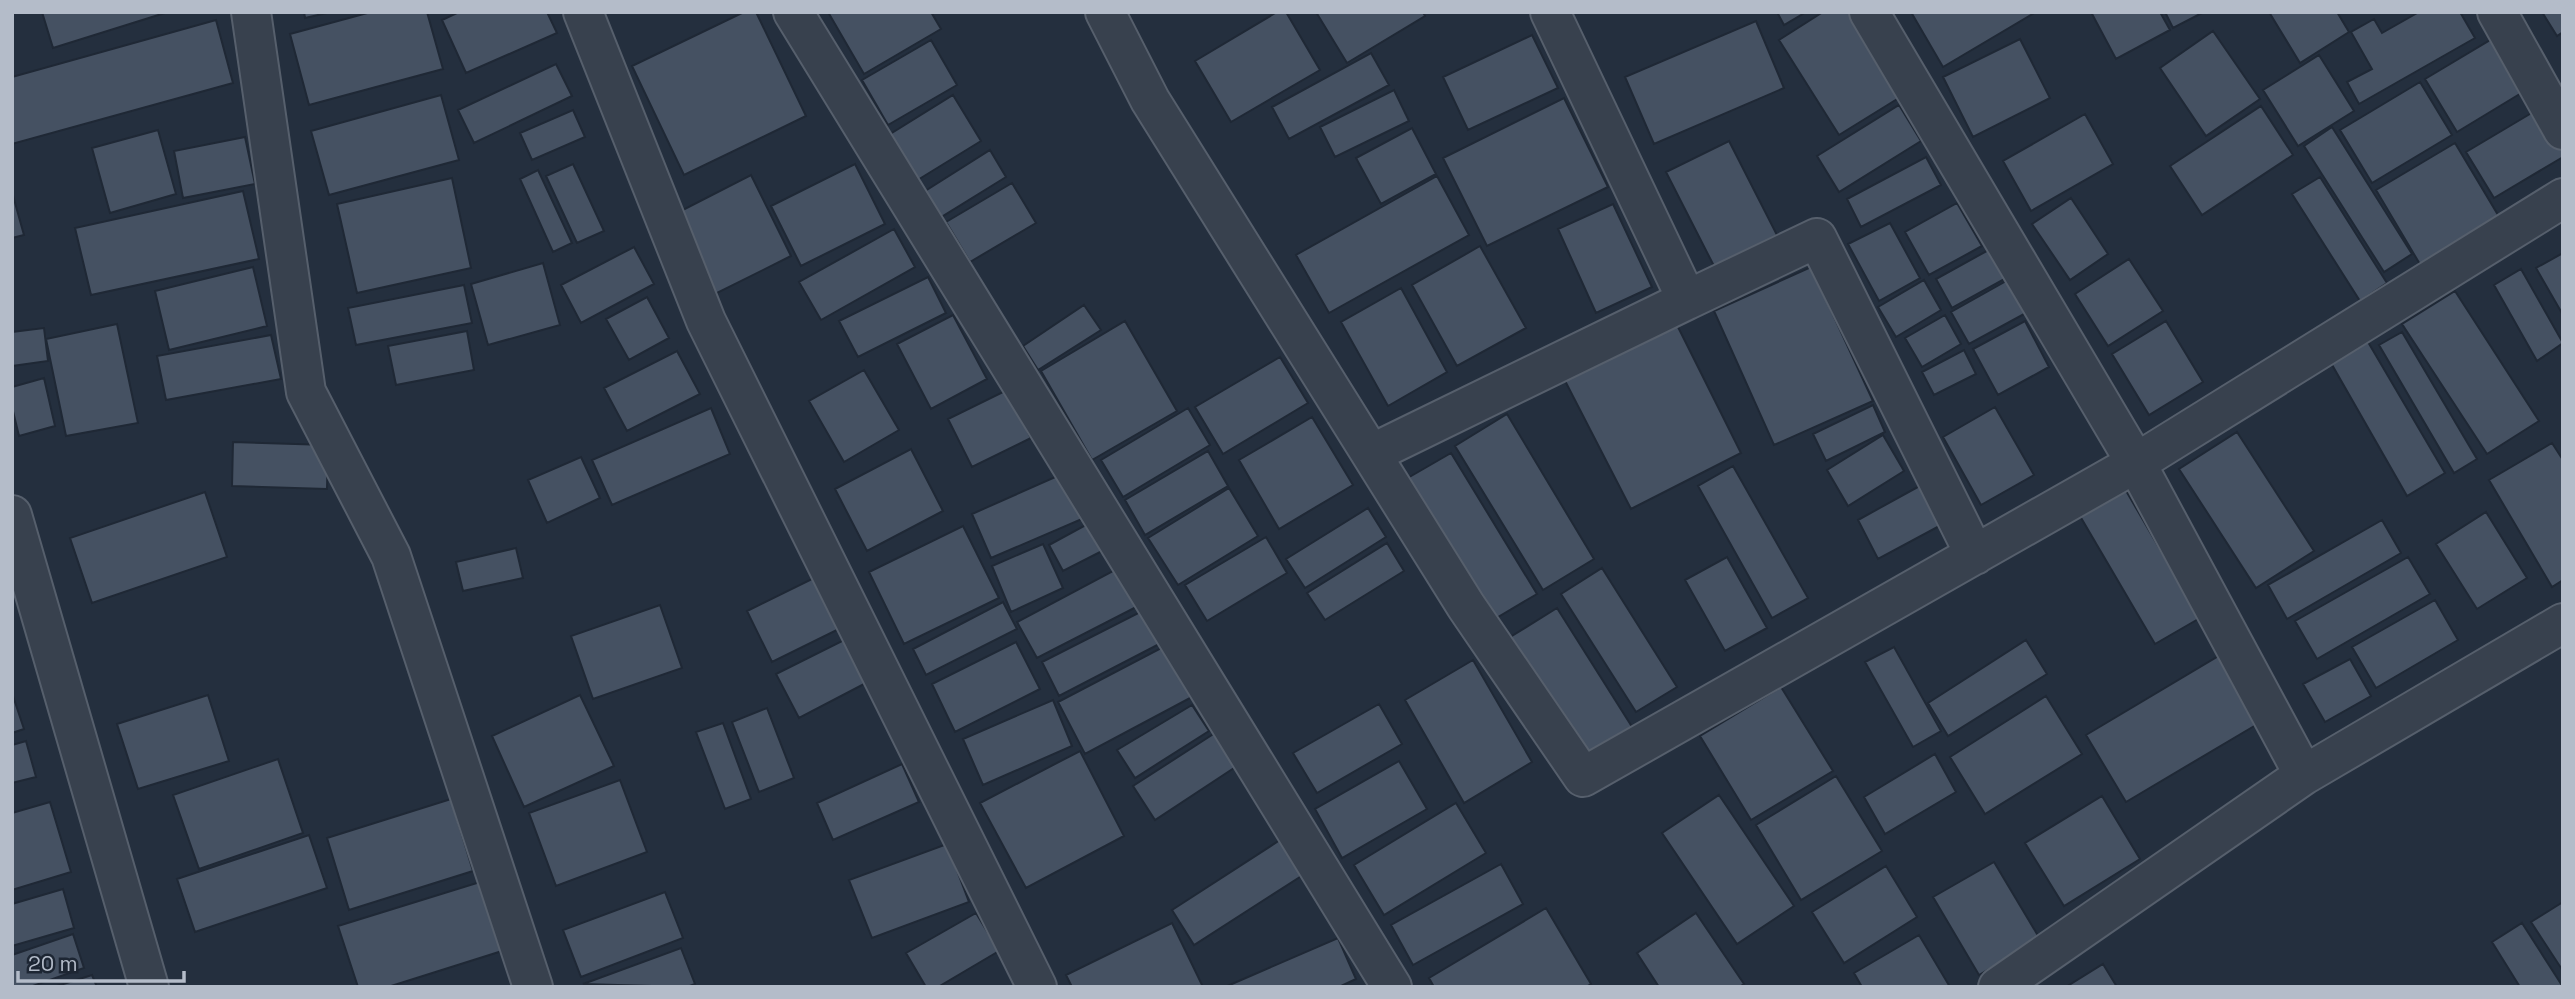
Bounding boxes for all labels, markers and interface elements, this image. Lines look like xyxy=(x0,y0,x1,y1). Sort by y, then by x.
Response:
scale bar xyxy=(18,940,184,984)
text: 20 m xyxy=(28,950,78,977)

